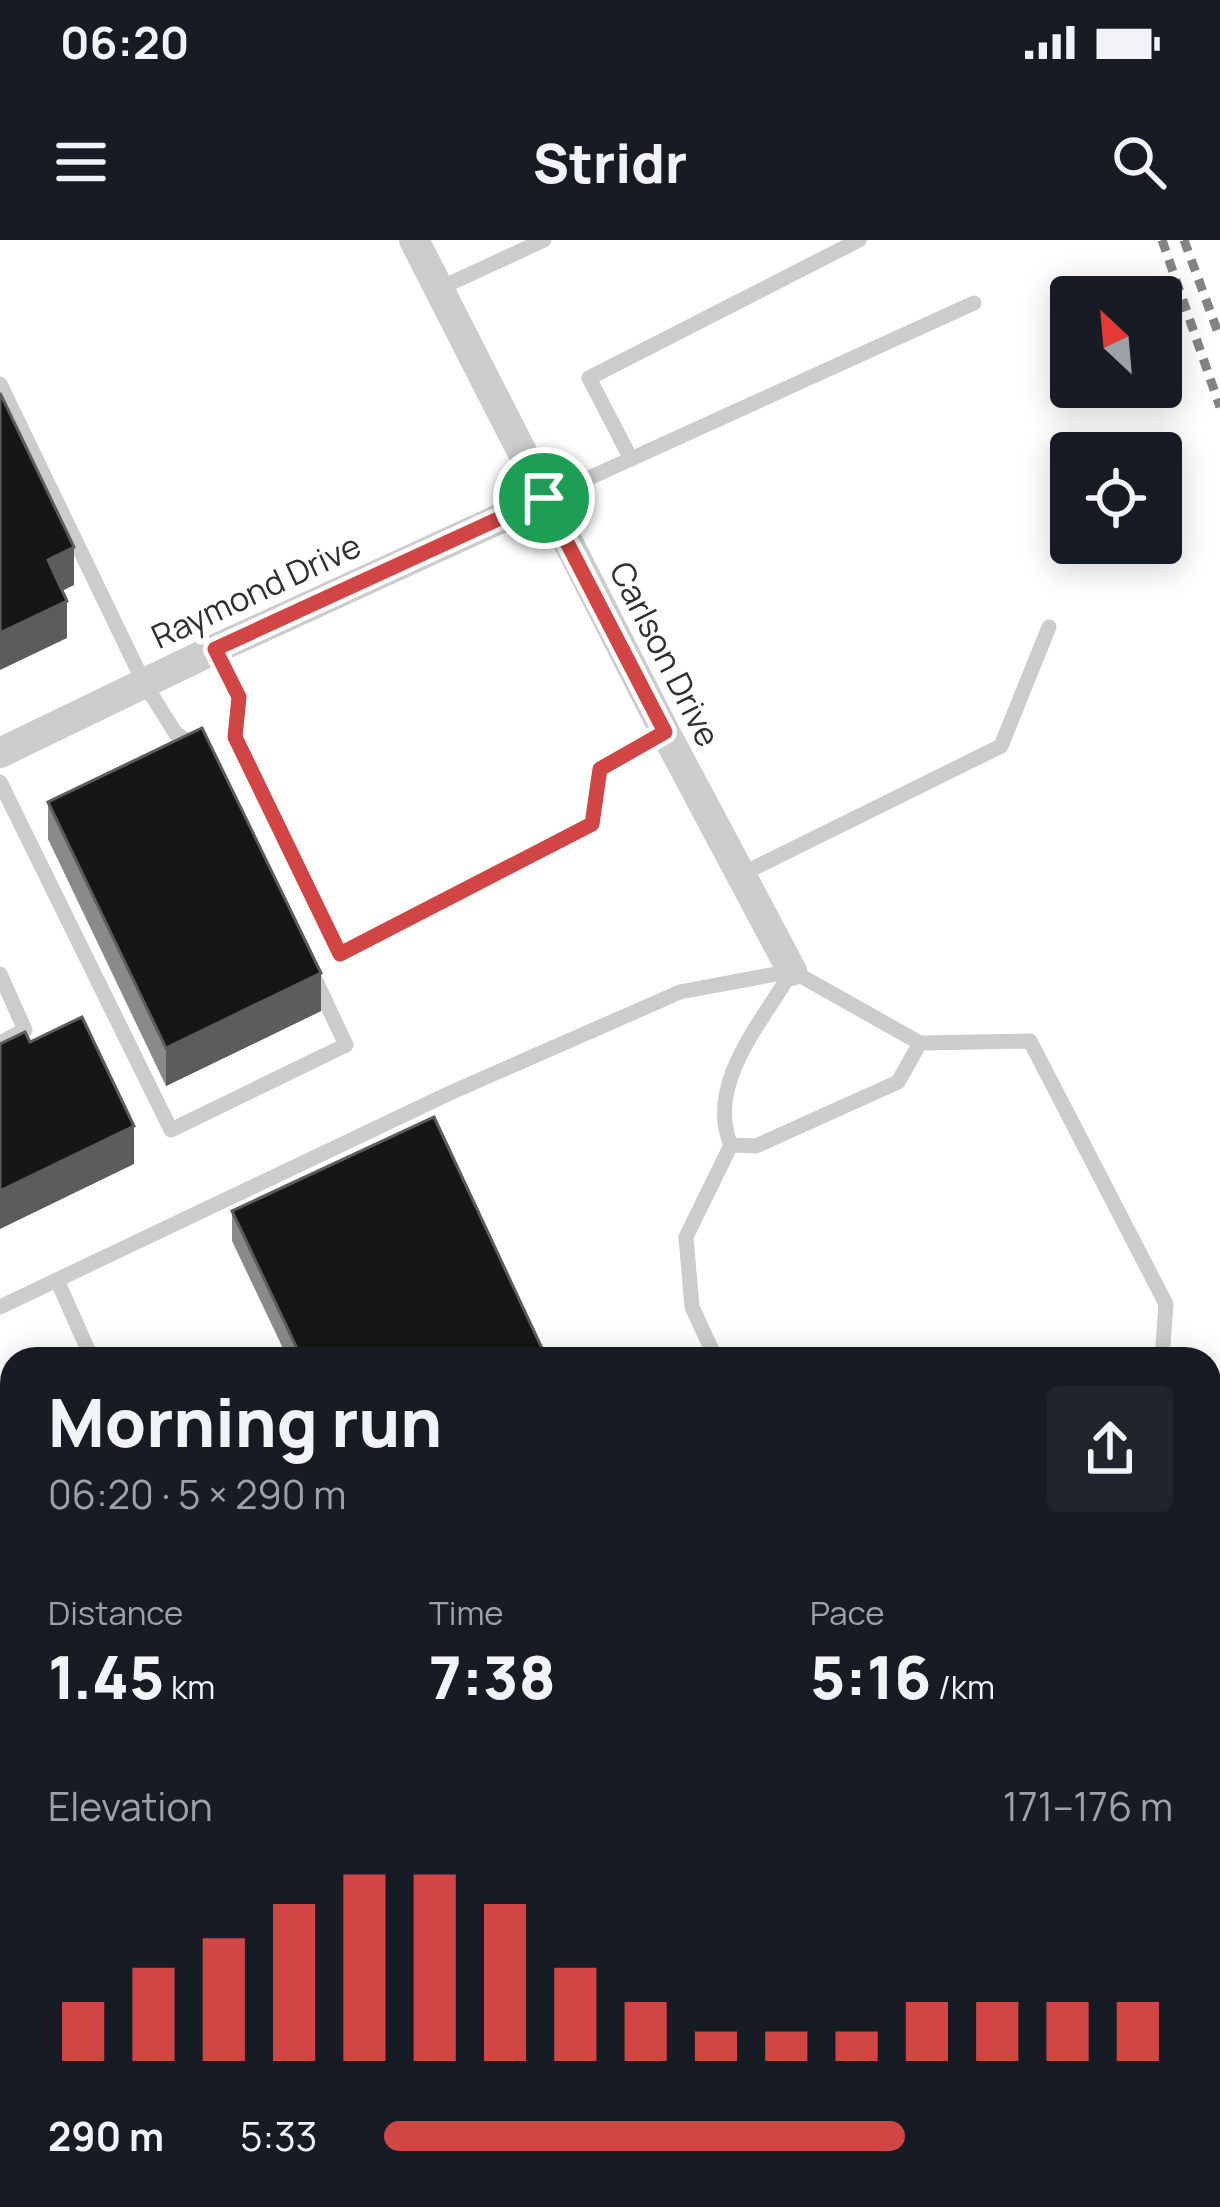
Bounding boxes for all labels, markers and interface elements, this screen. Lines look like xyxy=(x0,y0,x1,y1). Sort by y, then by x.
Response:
text: 06:20 xyxy=(60,11,189,73)
text: Stridr xyxy=(533,125,687,199)
icon: menu xyxy=(48,129,114,195)
icon: search xyxy=(1106,129,1172,195)
north arrow xyxy=(1050,276,1182,408)
map controls xyxy=(1050,276,1182,564)
button: locate xyxy=(1050,432,1182,564)
pin xyxy=(493,447,595,549)
icon: arrive xyxy=(511,465,577,531)
street label: Raymond Drive xyxy=(144,522,368,659)
street label: Carlson Drive xyxy=(600,554,731,754)
text: Morning run xyxy=(48,1377,442,1467)
button: share xyxy=(1047,1386,1173,1512)
text: 06:20 · 5 × 290 m xyxy=(48,1467,346,1521)
text: Distance xyxy=(48,1590,183,1635)
text: Time xyxy=(429,1590,504,1635)
text: Pace xyxy=(810,1590,885,1635)
text: 1.45 xyxy=(48,1635,164,1717)
text: 7:38 xyxy=(429,1635,556,1717)
text: 5:16 xyxy=(810,1635,931,1717)
text: km xyxy=(164,1664,215,1709)
text: /km xyxy=(931,1664,995,1709)
text: Elevation xyxy=(48,1779,213,1833)
text: 171–176 m xyxy=(1003,1779,1173,1833)
text: 290 m xyxy=(48,2109,164,2163)
text: 5:33 xyxy=(240,2109,317,2163)

